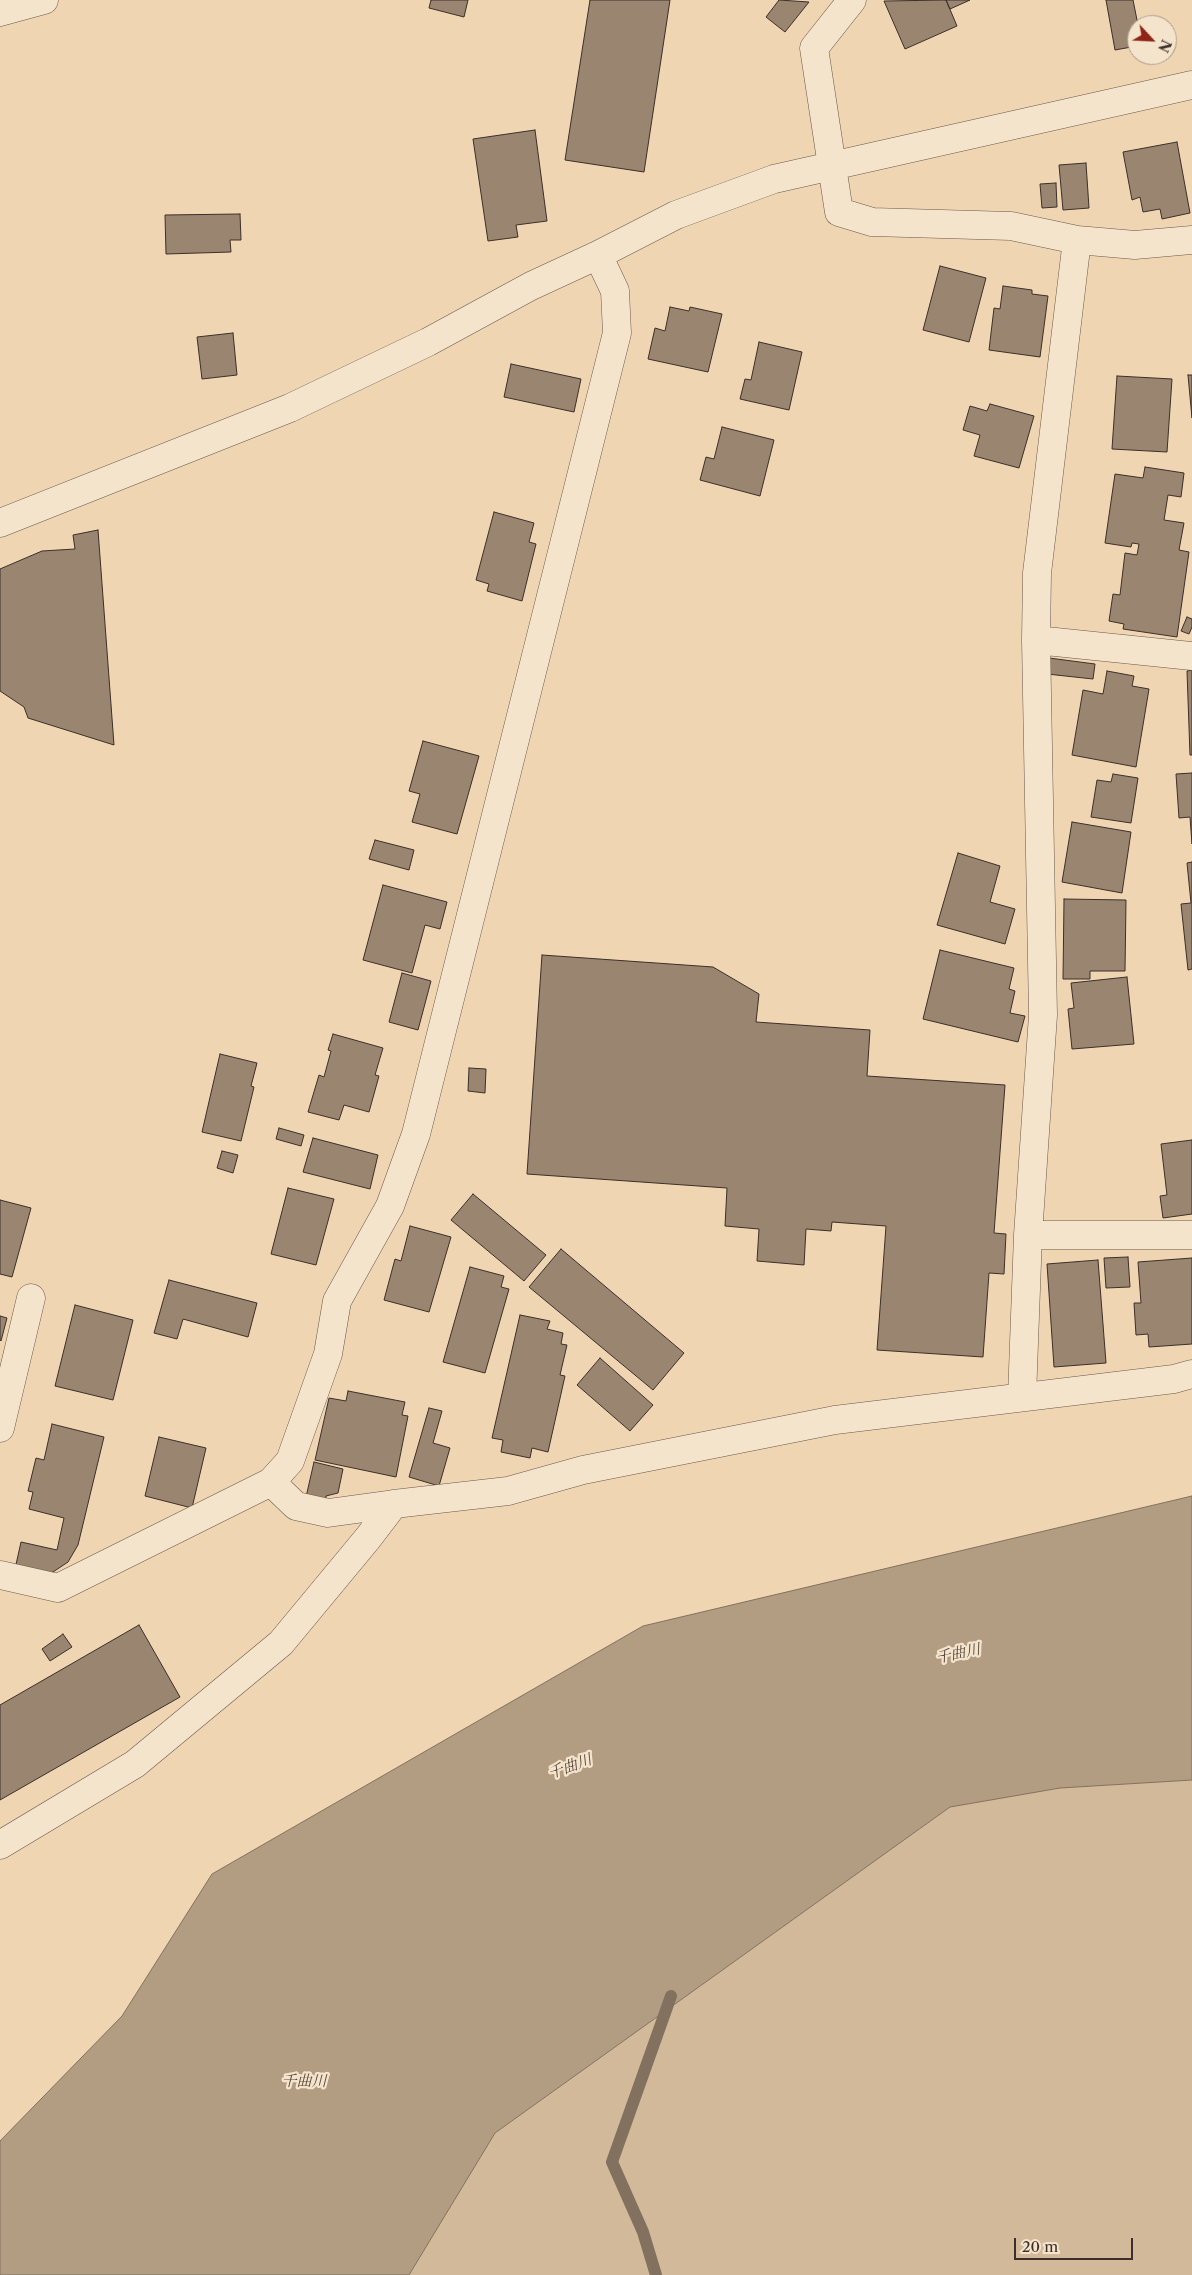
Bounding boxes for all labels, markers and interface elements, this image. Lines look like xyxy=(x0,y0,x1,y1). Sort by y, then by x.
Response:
north arrow xyxy=(1127,15,1177,65)
text: N xyxy=(1154,37,1175,55)
water label: 千曲川 xyxy=(934,1641,982,1667)
water label: 千曲川 xyxy=(546,1751,594,1783)
water label: 千曲川 xyxy=(282,2073,326,2091)
scale bar xyxy=(1017,2228,1136,2260)
text: 20 m xyxy=(1022,2237,1058,2256)

